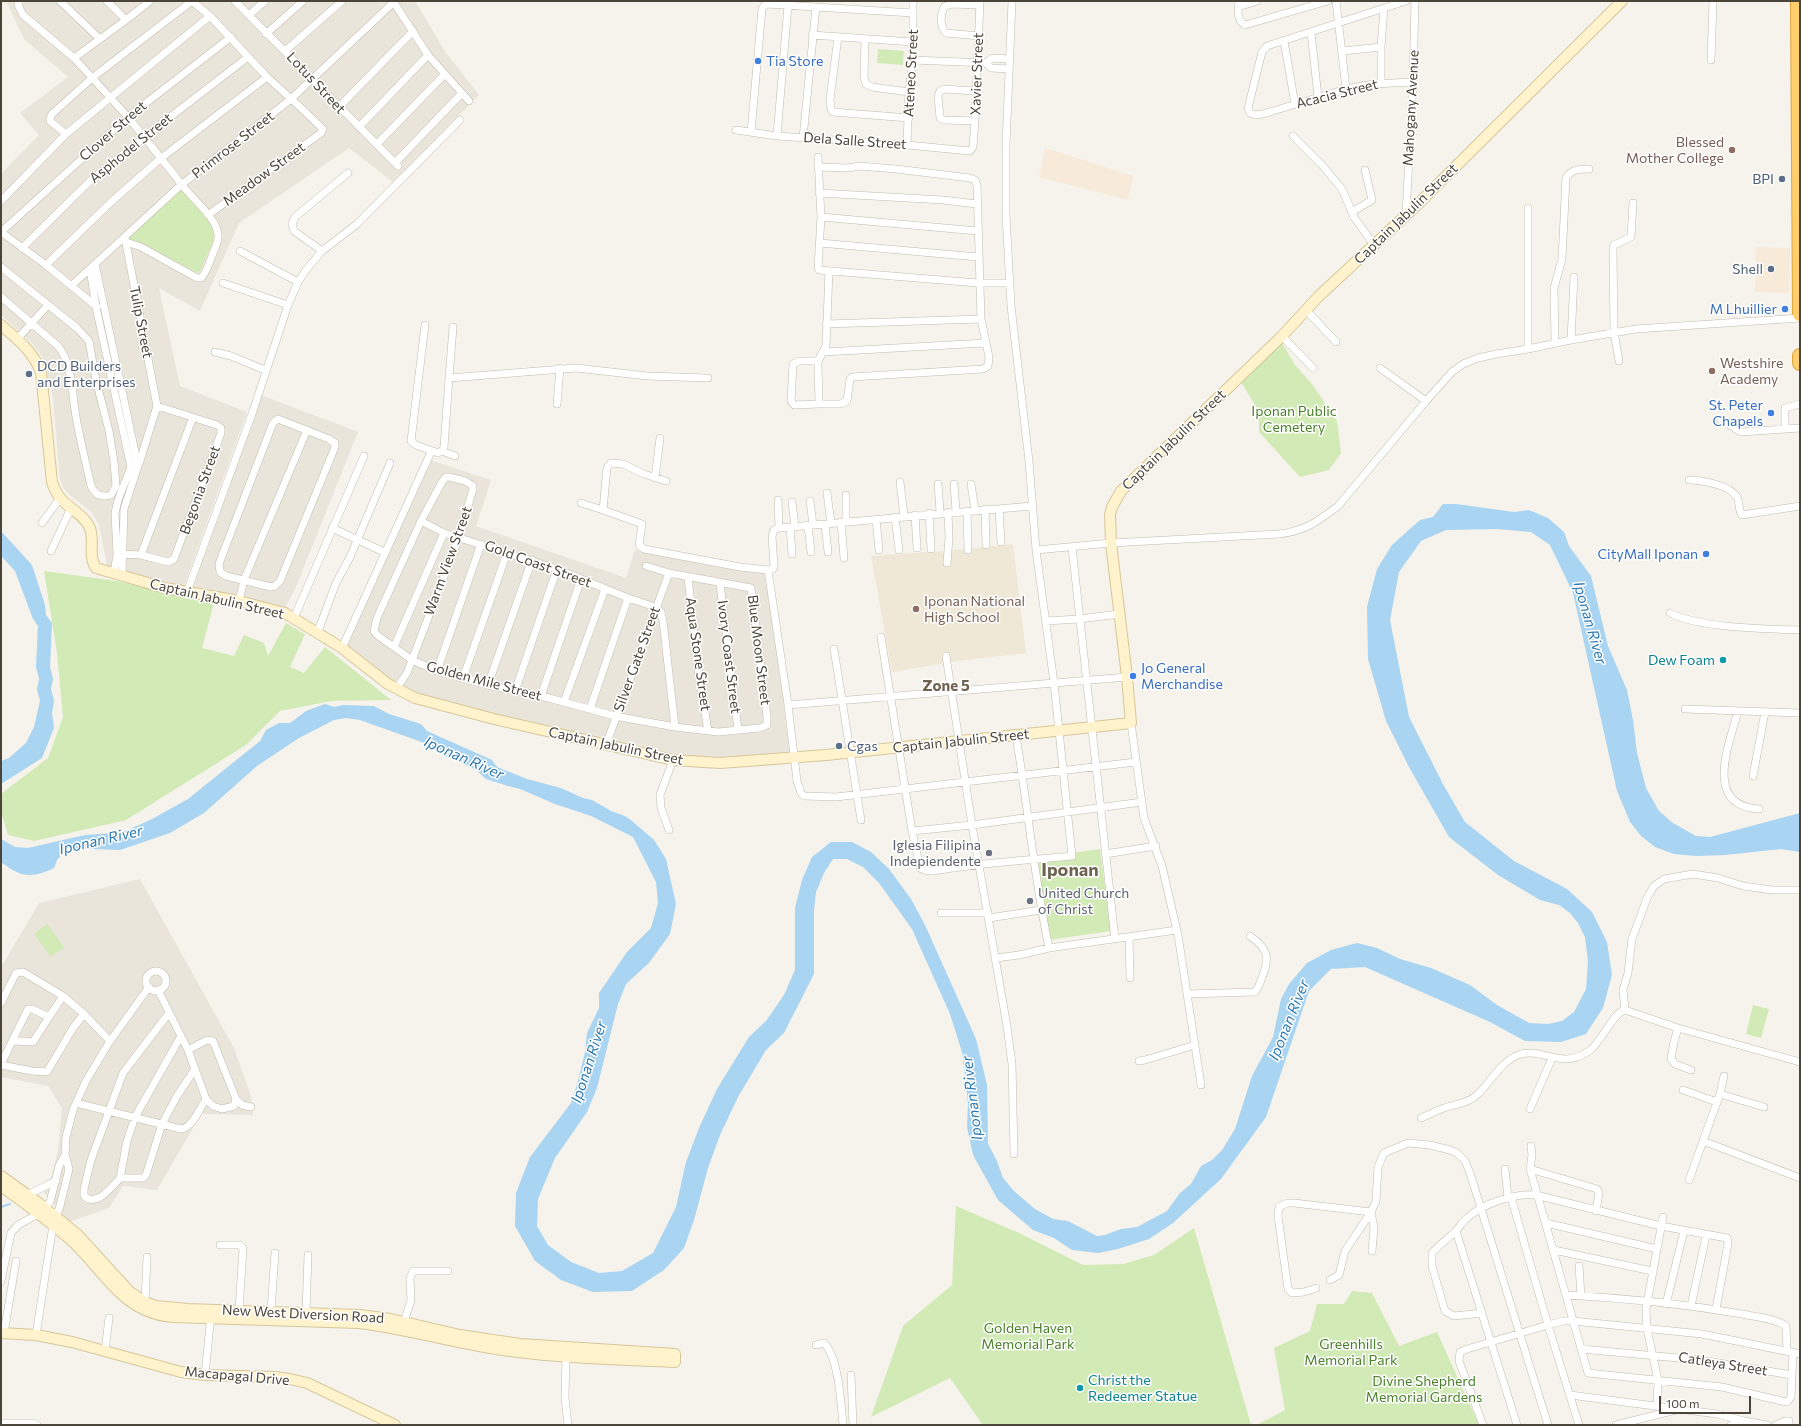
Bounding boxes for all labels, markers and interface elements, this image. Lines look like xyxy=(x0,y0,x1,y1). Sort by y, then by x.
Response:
street label: Ateneo Street xyxy=(900,29,922,117)
street label: Xavier Street xyxy=(967,32,987,116)
street label: Lotus Street xyxy=(283,49,349,117)
street label: Mahogany Avenue xyxy=(1400,50,1422,166)
place label: Tia Store xyxy=(766,53,823,69)
marker: Tia Store xyxy=(753,56,763,66)
street label: Acacia Street xyxy=(1294,76,1380,112)
street label: Clover Street xyxy=(76,97,150,165)
street label: Primrose Street xyxy=(189,108,277,182)
street label: Asphodel Street xyxy=(86,109,176,187)
street label: Dela Salle Street xyxy=(803,129,907,153)
place label: Blessed Mother College xyxy=(1626,134,1724,166)
street label: Meadow Street xyxy=(220,138,308,210)
marker: Blessed Mother College xyxy=(1727,145,1737,155)
street label: Captain Jabulin Street xyxy=(1351,160,1461,268)
place label: BPI xyxy=(1752,171,1774,187)
marker: BPI xyxy=(1777,174,1787,184)
place label: Shell xyxy=(1732,261,1763,277)
marker: Shell xyxy=(1766,264,1776,274)
street label: Tulip Street xyxy=(126,284,156,360)
place label: M Lhuillier xyxy=(1710,301,1777,317)
marker: M Lhuillier xyxy=(1780,304,1790,314)
place label: Westshire Academy xyxy=(1720,355,1783,388)
place label: DCD Builders and Enterprises xyxy=(37,358,136,390)
marker: Westshire Academy xyxy=(1707,366,1717,376)
marker: DCD Builders and Enterprises xyxy=(24,369,34,379)
street label: Captain Jabulin Street xyxy=(1119,386,1229,494)
place label: St. Peter Chapels xyxy=(1709,397,1763,430)
park label: Iponan Public Cemetery xyxy=(1251,403,1337,436)
marker: St. Peter Chapels xyxy=(1766,408,1776,418)
street label: Begonia Street xyxy=(176,443,224,537)
street label: Warm View Street xyxy=(420,504,476,618)
street label: Gold Coast Street xyxy=(482,537,594,591)
place label: CityMall Iponan xyxy=(1598,546,1698,562)
marker: CityMall Iponan xyxy=(1701,549,1711,559)
street label: Captain Jabulin Street xyxy=(148,575,286,623)
water label: Iponan River xyxy=(1570,580,1610,666)
place label: Iponan National High School xyxy=(924,593,1025,626)
street label: Blue Moon Street xyxy=(744,594,774,706)
street label: Aqua Stone Street xyxy=(682,596,714,712)
street label: Ivory Coast Street xyxy=(714,599,744,715)
street label: Silver Gate Street xyxy=(610,604,664,714)
marker: Iponan National High School xyxy=(911,604,921,614)
place label: Dew Foam xyxy=(1648,652,1715,668)
marker: Dew Foam xyxy=(1718,655,1728,665)
street label: Golden Mile Street xyxy=(425,658,543,704)
place label: Jo General Merchandise xyxy=(1141,660,1223,692)
marker: Jo General Merchandise xyxy=(1128,671,1138,681)
district label: Zone 5 xyxy=(922,677,970,695)
street label: Captain Jabulin Street xyxy=(547,724,685,768)
street label: Captain Jabulin Street xyxy=(892,725,1030,757)
water label: Iponan River xyxy=(421,732,507,784)
place label: Cgas xyxy=(847,738,878,754)
marker: Cgas xyxy=(834,741,844,751)
water label: Iponan River xyxy=(57,822,145,858)
place label: Iglesia Filipina Indepiendente xyxy=(890,837,981,870)
marker: Iglesia Filipina Indepiendente xyxy=(984,848,994,858)
district label: Iponan xyxy=(1041,859,1099,881)
place label: United Church of Christ xyxy=(1038,885,1129,918)
marker: United Church of Christ xyxy=(1025,896,1035,906)
water label: Iponan River xyxy=(1265,977,1313,1063)
water label: Iponan River xyxy=(567,1019,611,1105)
water label: Iponan River xyxy=(958,1055,986,1141)
street label: New West Diversion Road xyxy=(221,1301,385,1327)
park label: Golden Haven Memorial Park xyxy=(981,1320,1075,1352)
park label: Greenhills Memorial Park xyxy=(1304,1336,1398,1368)
street label: Catleya Street xyxy=(1677,1349,1769,1379)
street label: Macapagal Drive xyxy=(184,1363,290,1389)
place label: Christ the Redeemer Statue xyxy=(1088,1372,1197,1404)
park label: Divine Shepherd Memorial Gardens xyxy=(1366,1373,1482,1406)
marker: Christ the Redeemer Statue xyxy=(1075,1383,1085,1393)
scale bar xyxy=(1661,1388,1753,1414)
text: 100 m xyxy=(1666,1396,1700,1410)

